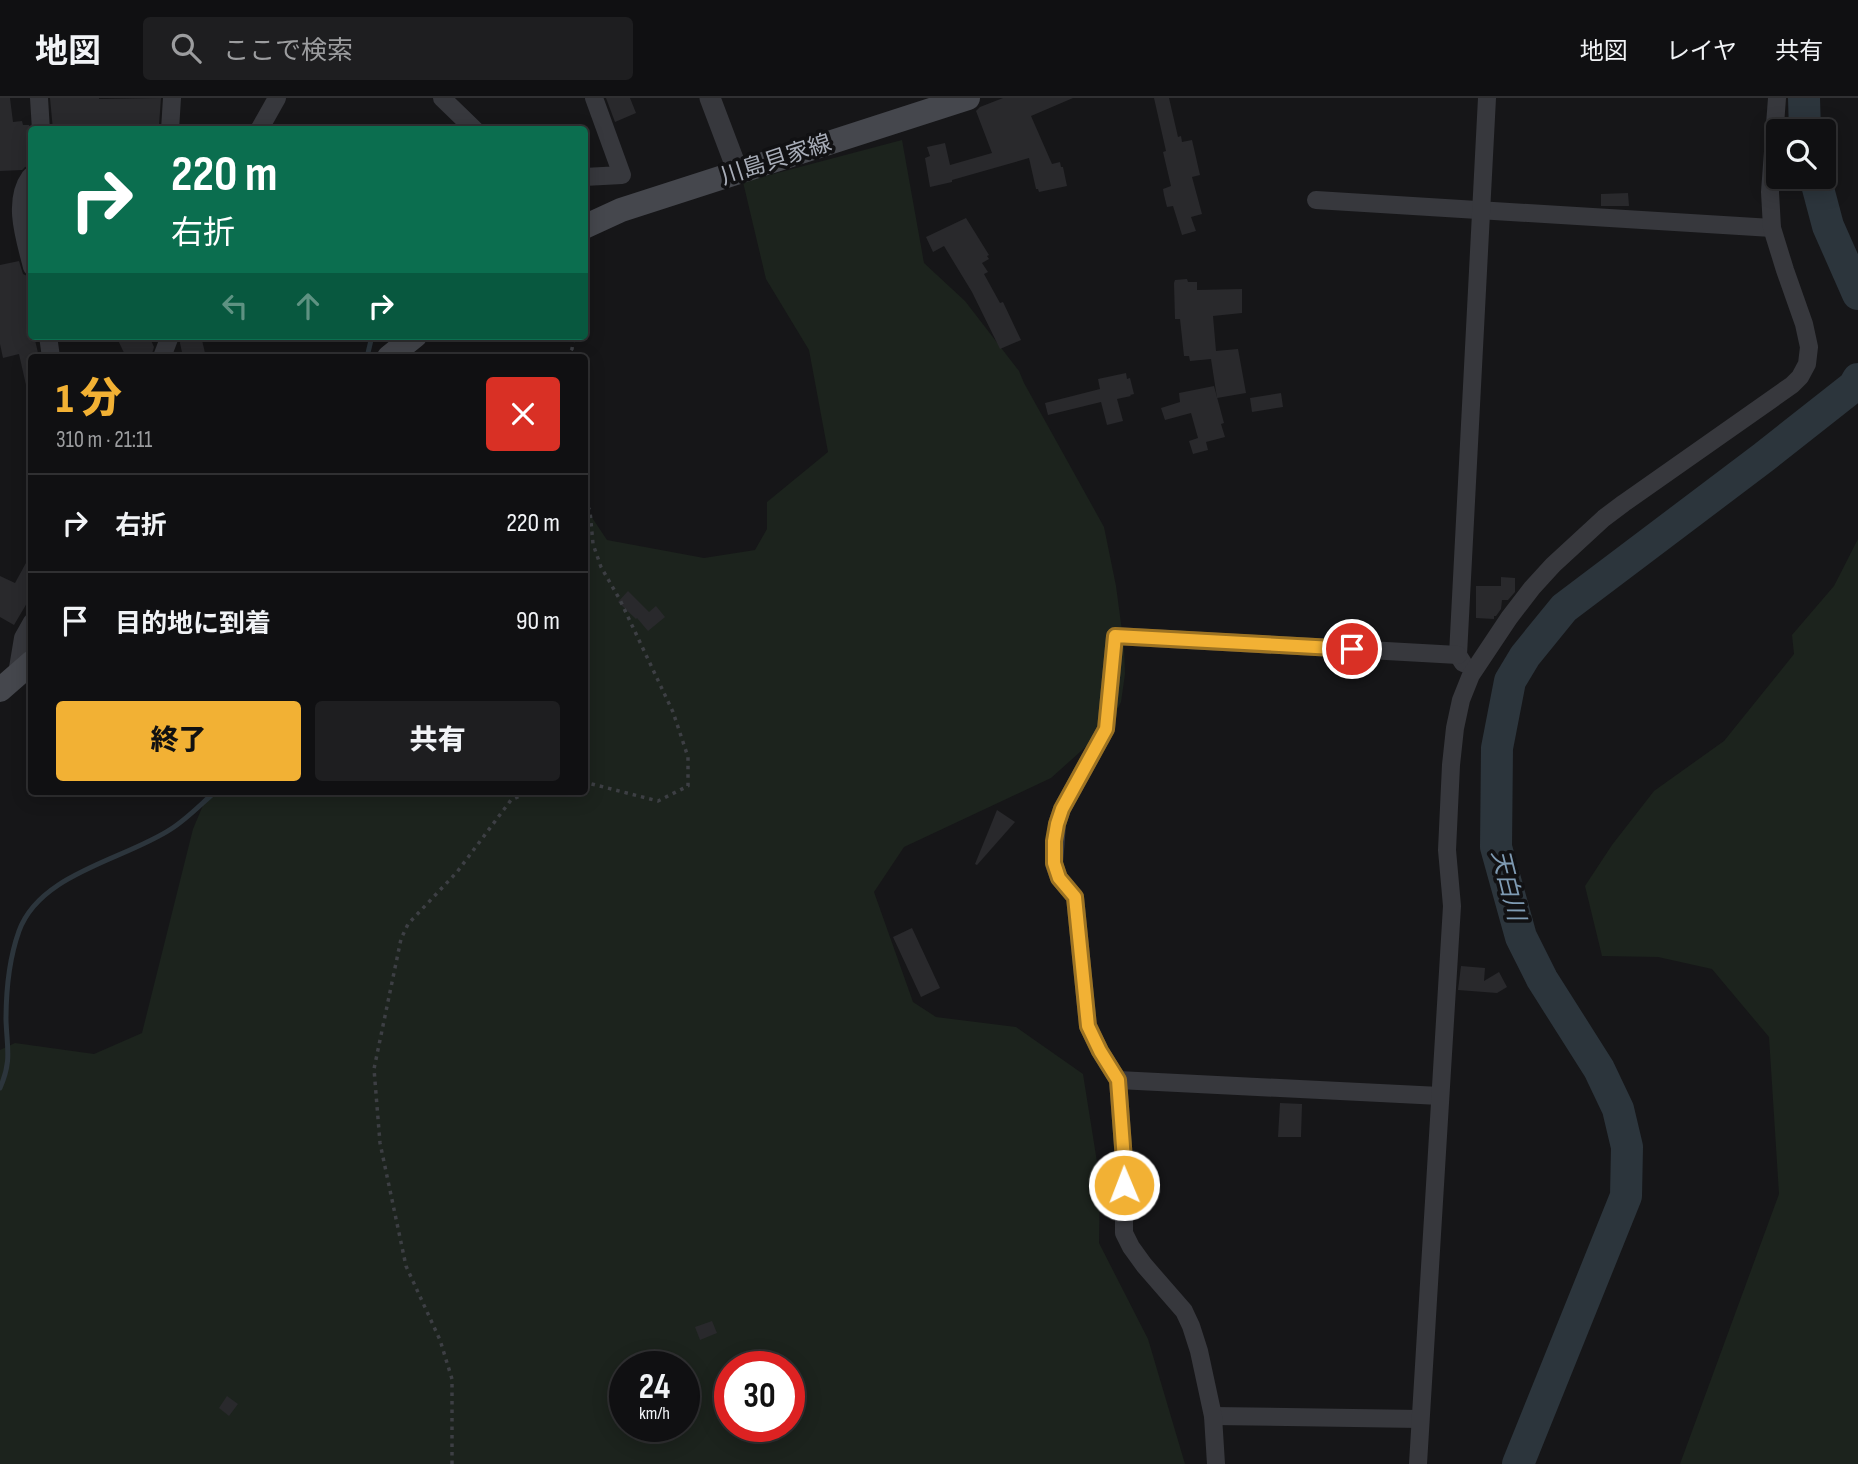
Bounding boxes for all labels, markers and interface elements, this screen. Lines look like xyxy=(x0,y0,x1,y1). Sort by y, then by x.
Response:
search box xyxy=(143,17,633,80)
icon: search xyxy=(167,29,205,67)
text: 地図 xyxy=(35,32,101,72)
text: ここで検索 xyxy=(223,36,353,67)
text: 地図 xyxy=(1580,37,1628,66)
text: レイヤ xyxy=(1666,37,1737,66)
text: 共有 xyxy=(1775,37,1823,66)
map controls xyxy=(1766,119,1836,189)
button: search xyxy=(1766,119,1836,189)
street label: 川島貝家線 xyxy=(717,129,835,191)
text: 220 m xyxy=(171,146,277,205)
icon: right xyxy=(56,154,147,245)
text: 右折 xyxy=(171,214,235,253)
icon: left xyxy=(216,287,254,325)
icon: ahead xyxy=(289,287,327,325)
icon: right xyxy=(362,287,400,325)
text: 1 分 xyxy=(56,374,122,425)
button: close xyxy=(486,377,560,451)
text: 310 m · 21:11 xyxy=(56,426,152,454)
icon: right xyxy=(56,504,94,542)
text: 220 m xyxy=(506,508,560,539)
text: 右折 xyxy=(115,511,167,542)
icon: arrive xyxy=(56,602,94,640)
text: 90 m xyxy=(516,606,560,637)
text: 目的地に到着 xyxy=(115,609,271,640)
pin xyxy=(1322,619,1382,679)
icon: arrive xyxy=(1333,630,1371,668)
button: 終了 xyxy=(56,701,301,781)
button: 共有 xyxy=(315,701,560,781)
water label: 天白川 xyxy=(1485,847,1532,926)
position arrow xyxy=(1087,1148,1161,1222)
speed limit sign: 30 xyxy=(714,1351,805,1442)
text: 24 xyxy=(639,1366,670,1409)
text: km/h xyxy=(639,1403,670,1424)

